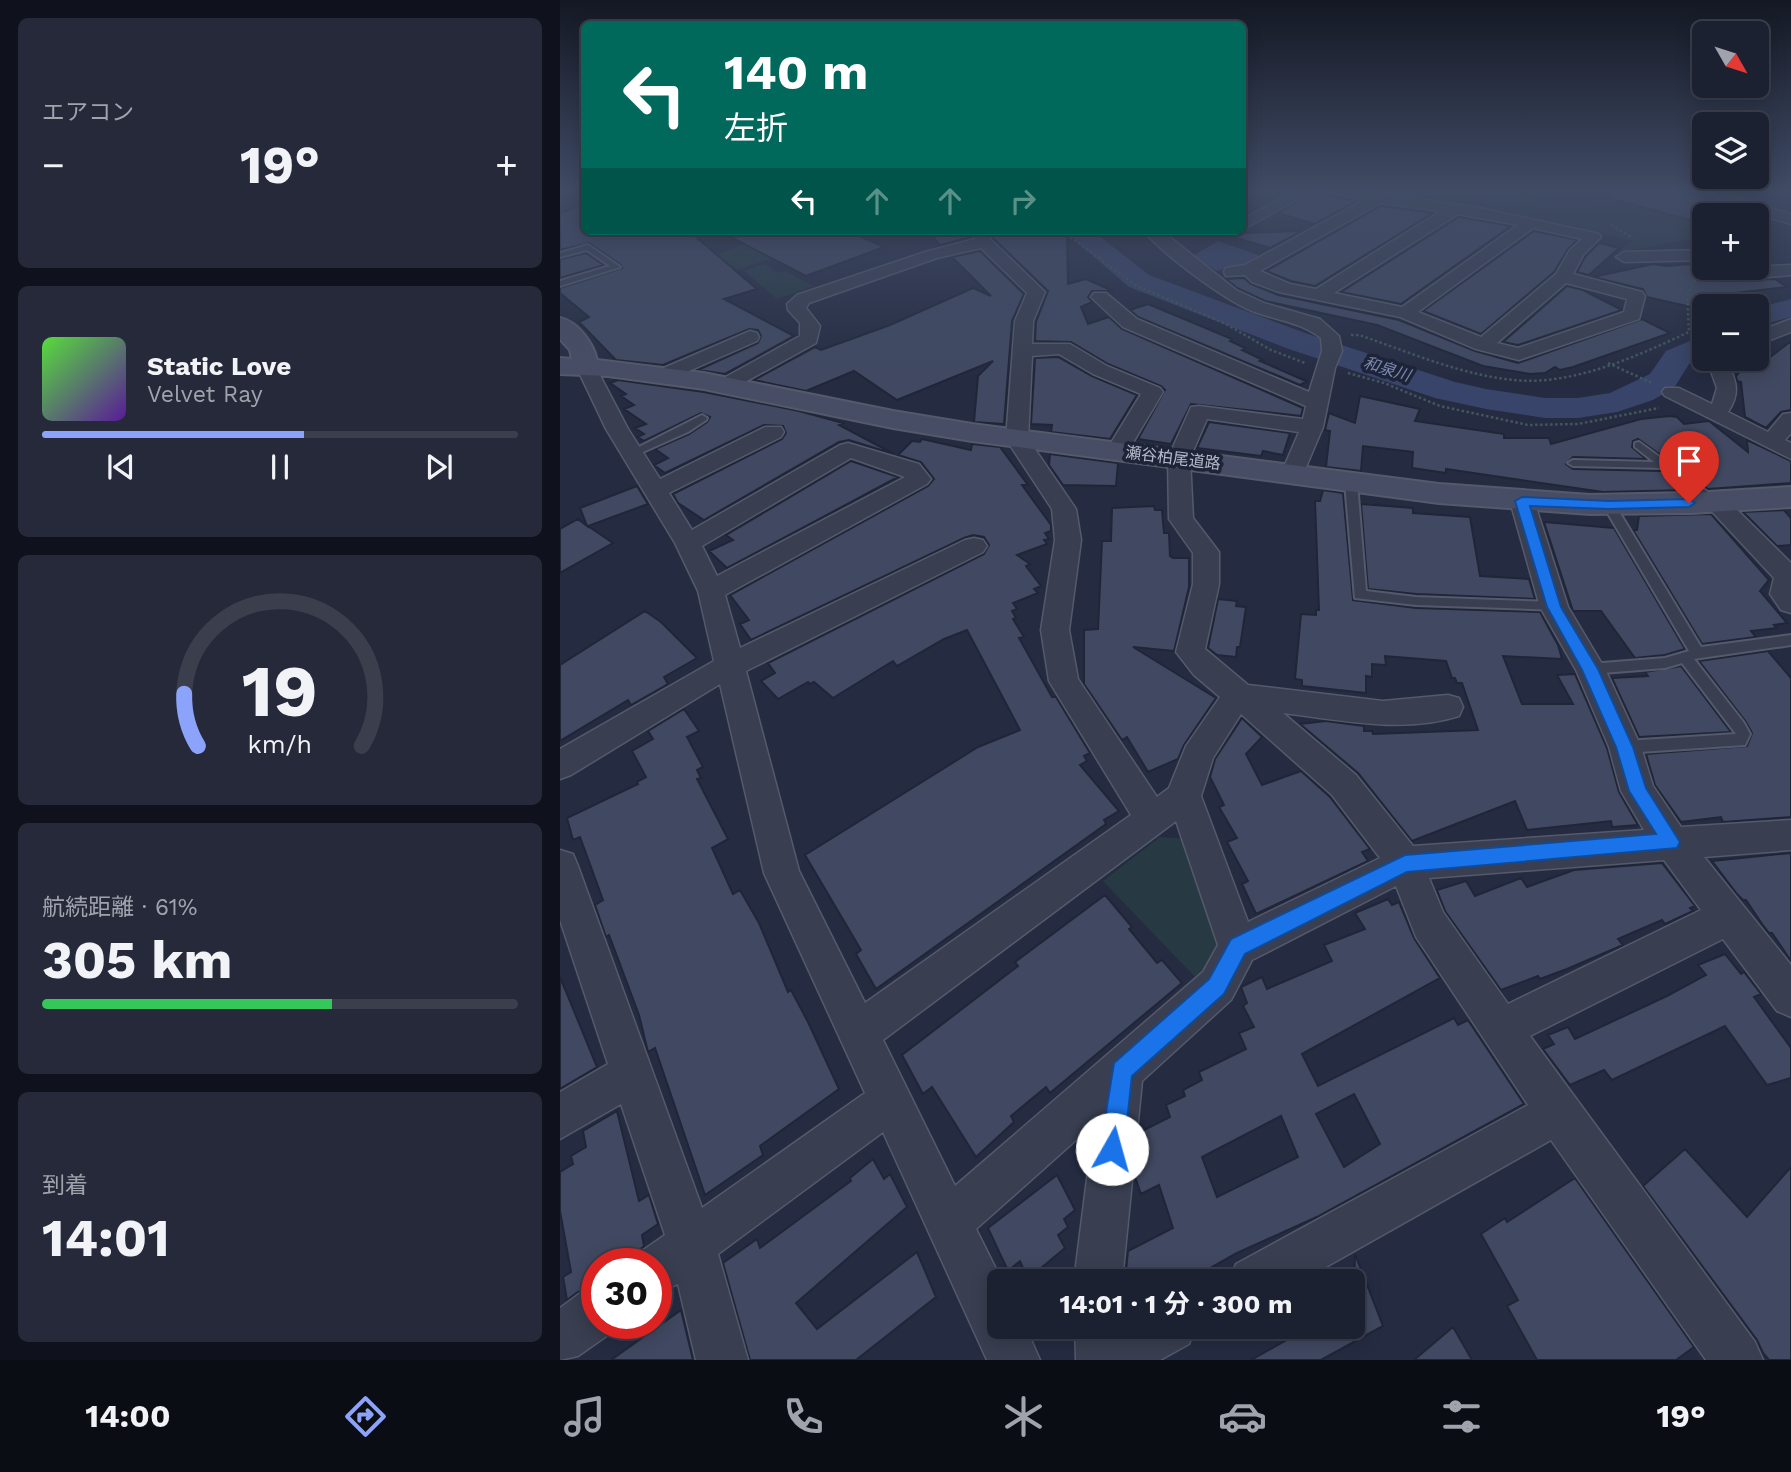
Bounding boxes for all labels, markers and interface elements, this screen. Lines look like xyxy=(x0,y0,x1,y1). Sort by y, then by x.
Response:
north arrow xyxy=(1692,21,1769,98)
map controls xyxy=(1692,21,1769,371)
text: 140 m xyxy=(724,43,868,101)
icon: left xyxy=(609,49,700,140)
text: エアコン xyxy=(42,99,134,126)
text: 左折 xyxy=(724,109,788,147)
button: layers xyxy=(1692,112,1769,189)
text: 19° xyxy=(240,135,320,196)
text: − xyxy=(42,143,65,187)
text: + xyxy=(495,143,518,187)
icon: left xyxy=(785,182,823,220)
icon: ahead xyxy=(858,182,896,220)
icon: ahead xyxy=(931,182,969,220)
icon: right xyxy=(1004,182,1042,220)
button: + xyxy=(1692,203,1769,280)
button: − xyxy=(1692,294,1769,371)
text: Static Love xyxy=(147,351,291,381)
water label: 和泉川 xyxy=(1361,353,1415,386)
text: Velvet Ray xyxy=(147,381,263,408)
pin xyxy=(1659,431,1719,503)
icon: arrive xyxy=(1670,442,1708,480)
street label: 瀬谷柏尾道路 xyxy=(1124,443,1222,473)
icon: previous xyxy=(102,448,140,486)
icon: pause xyxy=(261,448,299,486)
icon: next xyxy=(420,448,458,486)
text: 19 xyxy=(242,648,318,734)
text: km/h xyxy=(248,730,312,759)
text: 航続距離 · 61% xyxy=(42,894,198,921)
text: 305 km xyxy=(42,930,232,991)
position arrow xyxy=(1075,1112,1149,1186)
text: 到着 xyxy=(42,1172,88,1199)
text: 14:01 xyxy=(42,1208,170,1269)
speed limit sign: 30 xyxy=(581,1248,672,1339)
text: 14:01 · 1 分 · 300 m xyxy=(1059,1289,1293,1319)
icon: directions xyxy=(341,1392,390,1441)
icon: music xyxy=(560,1392,609,1441)
icon: phone xyxy=(779,1392,828,1441)
icon: climate xyxy=(999,1392,1048,1441)
icon: car xyxy=(1218,1392,1267,1441)
icon: filters xyxy=(1437,1392,1486,1441)
text: 14:00 xyxy=(85,1397,171,1435)
text: 19° xyxy=(1656,1397,1706,1435)

